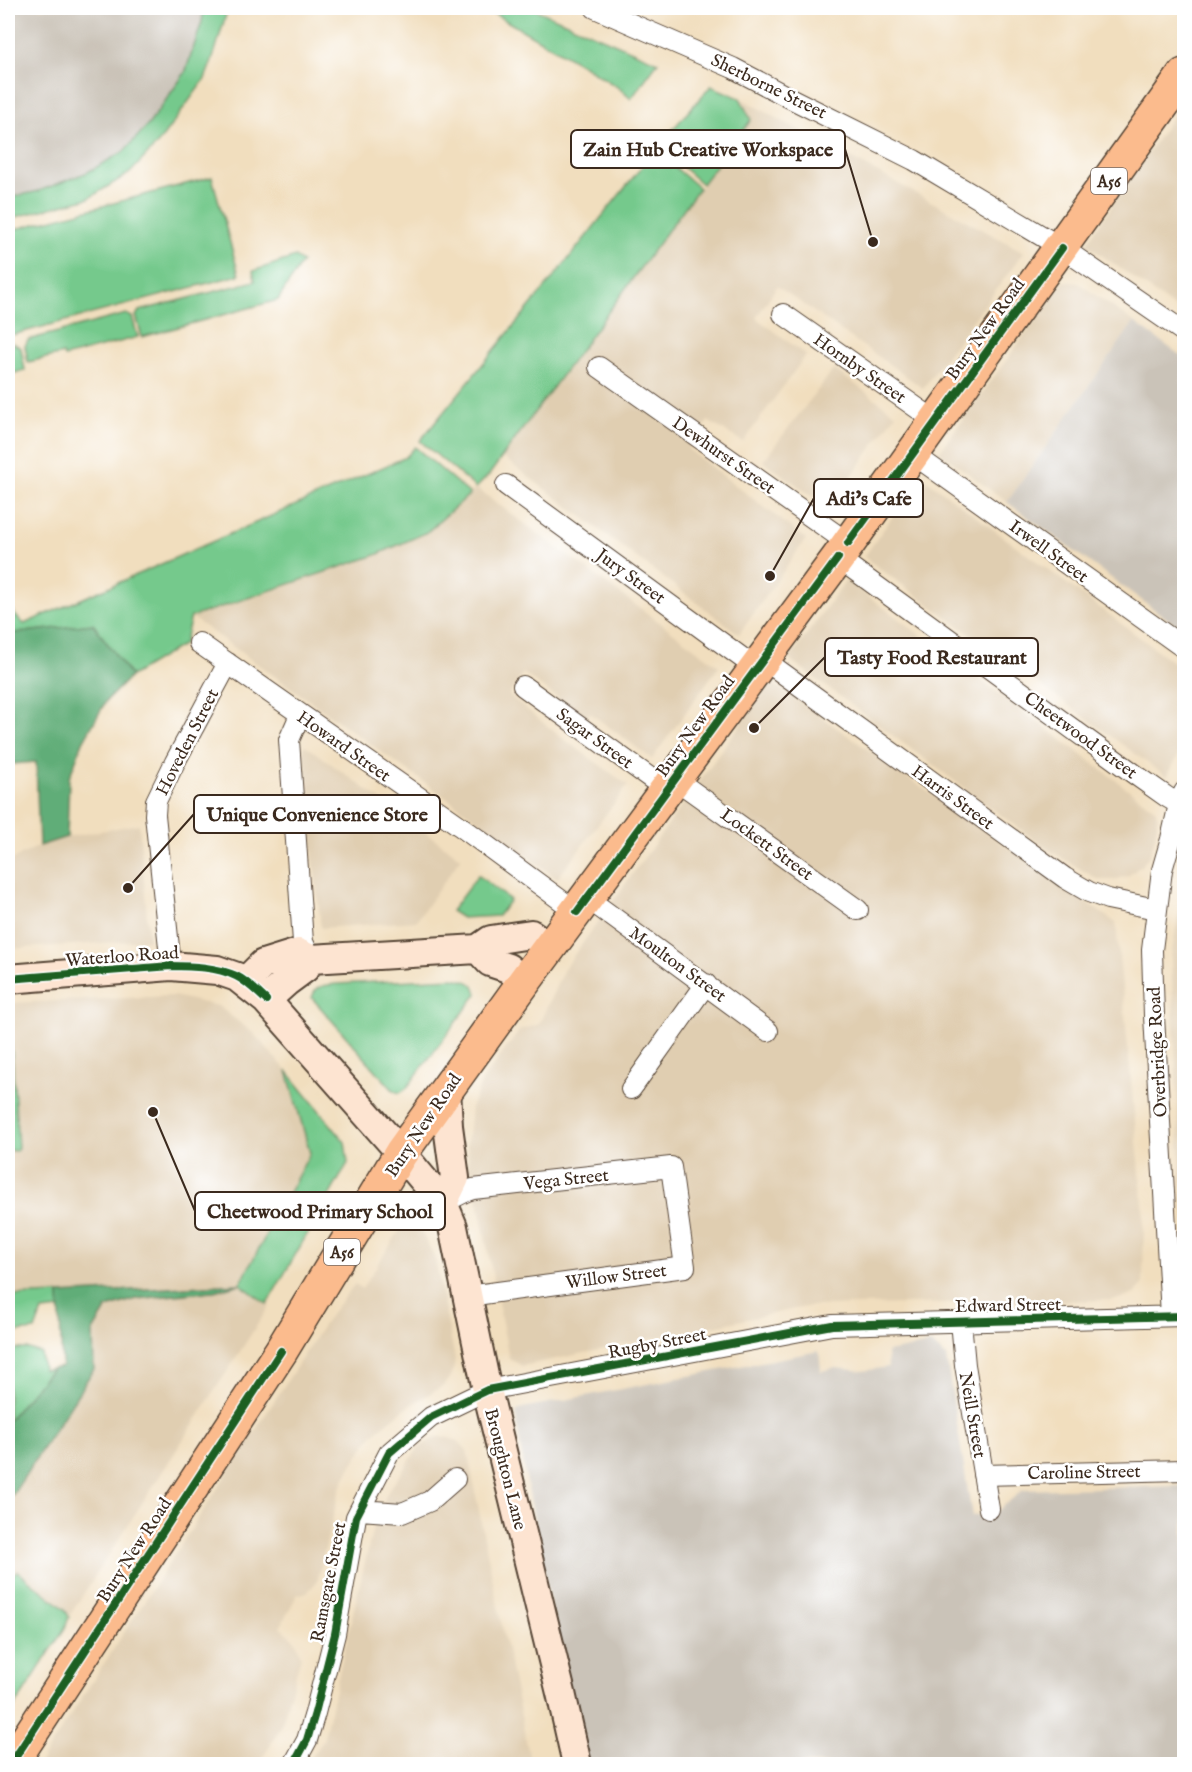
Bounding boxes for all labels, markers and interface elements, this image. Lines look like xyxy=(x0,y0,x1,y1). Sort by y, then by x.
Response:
street label: Sherborne Street xyxy=(707,49,830,125)
callout: Zain Hub Creative Workspace xyxy=(571,130,845,168)
text: Zain Hub Creative Workspace xyxy=(583,138,834,163)
road number: A56 xyxy=(1091,168,1127,194)
street label: Bury New Road xyxy=(942,274,1031,385)
street label: Hornby Street xyxy=(808,329,910,410)
street label: Dewhurst Street xyxy=(667,412,779,500)
callout: Adi's Cafe xyxy=(814,479,923,517)
text: Adi's Cafe xyxy=(825,487,913,512)
street label: Irwell Street xyxy=(1004,516,1092,589)
street label: Jury Street xyxy=(589,543,669,610)
callout: Tasty Food Restaurant xyxy=(825,638,1038,676)
text: Tasty Food Restaurant xyxy=(836,646,1027,671)
street label: Bury New Road xyxy=(652,671,741,782)
street label: Hoveden Street xyxy=(152,685,225,800)
street label: Cheetwood Street xyxy=(1019,687,1141,785)
street label: Sagar Street xyxy=(551,704,637,775)
street label: Howard Street xyxy=(292,707,394,788)
street label: Harris Street xyxy=(906,761,998,836)
callout: Unique Convenience Store xyxy=(194,795,440,833)
text: Unique Convenience Store xyxy=(205,803,429,828)
street label: Lockett Street xyxy=(715,804,817,887)
street label: Moulton Street xyxy=(624,922,730,1008)
street label: Waterloo Road xyxy=(65,942,180,973)
street label: Overbridge Road xyxy=(1144,986,1173,1118)
street label: Bury New Road xyxy=(381,1069,468,1182)
street label: Vega Street xyxy=(522,1165,610,1196)
callout: Cheetwood Primary School xyxy=(195,1192,445,1230)
text: Cheetwood Primary School xyxy=(207,1200,434,1225)
road number: A56 xyxy=(324,1239,360,1265)
street label: Willow Street xyxy=(564,1260,668,1295)
street label: Edward Street xyxy=(955,1294,1061,1319)
street label: Rugby Street xyxy=(606,1324,708,1365)
street label: Neill Street xyxy=(953,1371,990,1460)
street label: Broughton Lane xyxy=(478,1406,531,1533)
street label: Caroline Street xyxy=(1027,1461,1141,1486)
street label: Bury New Road xyxy=(93,1494,178,1608)
street label: Ramsgate Street xyxy=(307,1520,352,1644)

